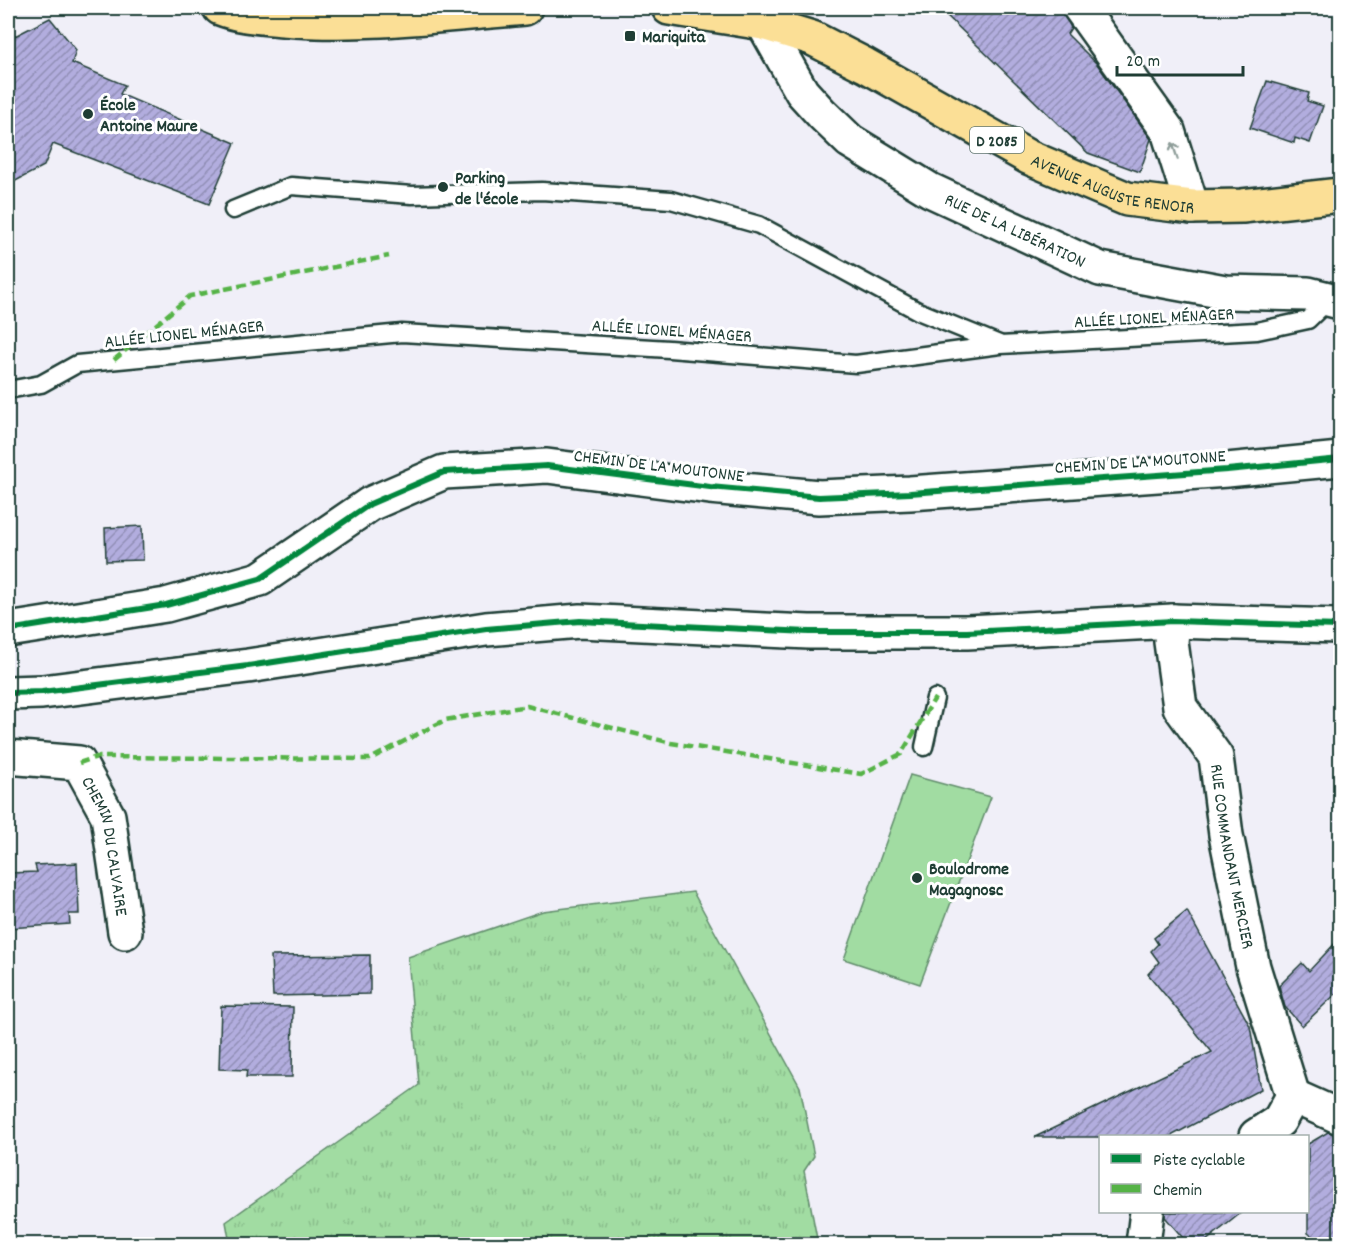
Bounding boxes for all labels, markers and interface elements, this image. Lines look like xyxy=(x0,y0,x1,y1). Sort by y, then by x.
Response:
place label: Mariquita xyxy=(642,26,706,51)
marker: Mariquita xyxy=(623,29,637,43)
scale bar xyxy=(1117,39,1243,77)
text: 20 m xyxy=(1126,50,1160,75)
place label: École Antoine Maure xyxy=(100,94,198,140)
marker: École Antoine Maure xyxy=(81,107,95,121)
road number: D 2085 xyxy=(970,127,1024,153)
one-way arrow xyxy=(1168,142,1179,161)
street label: AVENUE AUGUSTE RENOIR xyxy=(1026,150,1196,222)
place label: Parking de l'école xyxy=(455,167,519,213)
marker: Parking de l'école xyxy=(436,180,450,194)
street label: RUE DE LA LIBÉRATION xyxy=(940,188,1089,276)
street label: ALLÉE LIONEL MÉNAGER xyxy=(1073,303,1235,336)
street label: ALLÉE LIONEL MÉNAGER xyxy=(591,314,753,351)
street label: ALLÉE LIONEL MÉNAGER xyxy=(103,315,265,356)
street label: CHEMIN DE LA MOUTONNE xyxy=(572,445,745,490)
street label: CHEMIN DE LA MOUTONNE xyxy=(1054,445,1227,482)
street label: RUE COMMANDANT MERCIER xyxy=(1202,763,1259,951)
street label: CHEMIN DU CALVAIRE xyxy=(74,773,132,918)
place label: Boulodrome Magagnosc xyxy=(929,858,1009,904)
marker: Boulodrome Magagnosc xyxy=(910,871,924,885)
legend xyxy=(1099,1135,1309,1213)
text: Piste cyclable xyxy=(1153,1149,1245,1174)
text: Chemin xyxy=(1153,1179,1202,1204)

